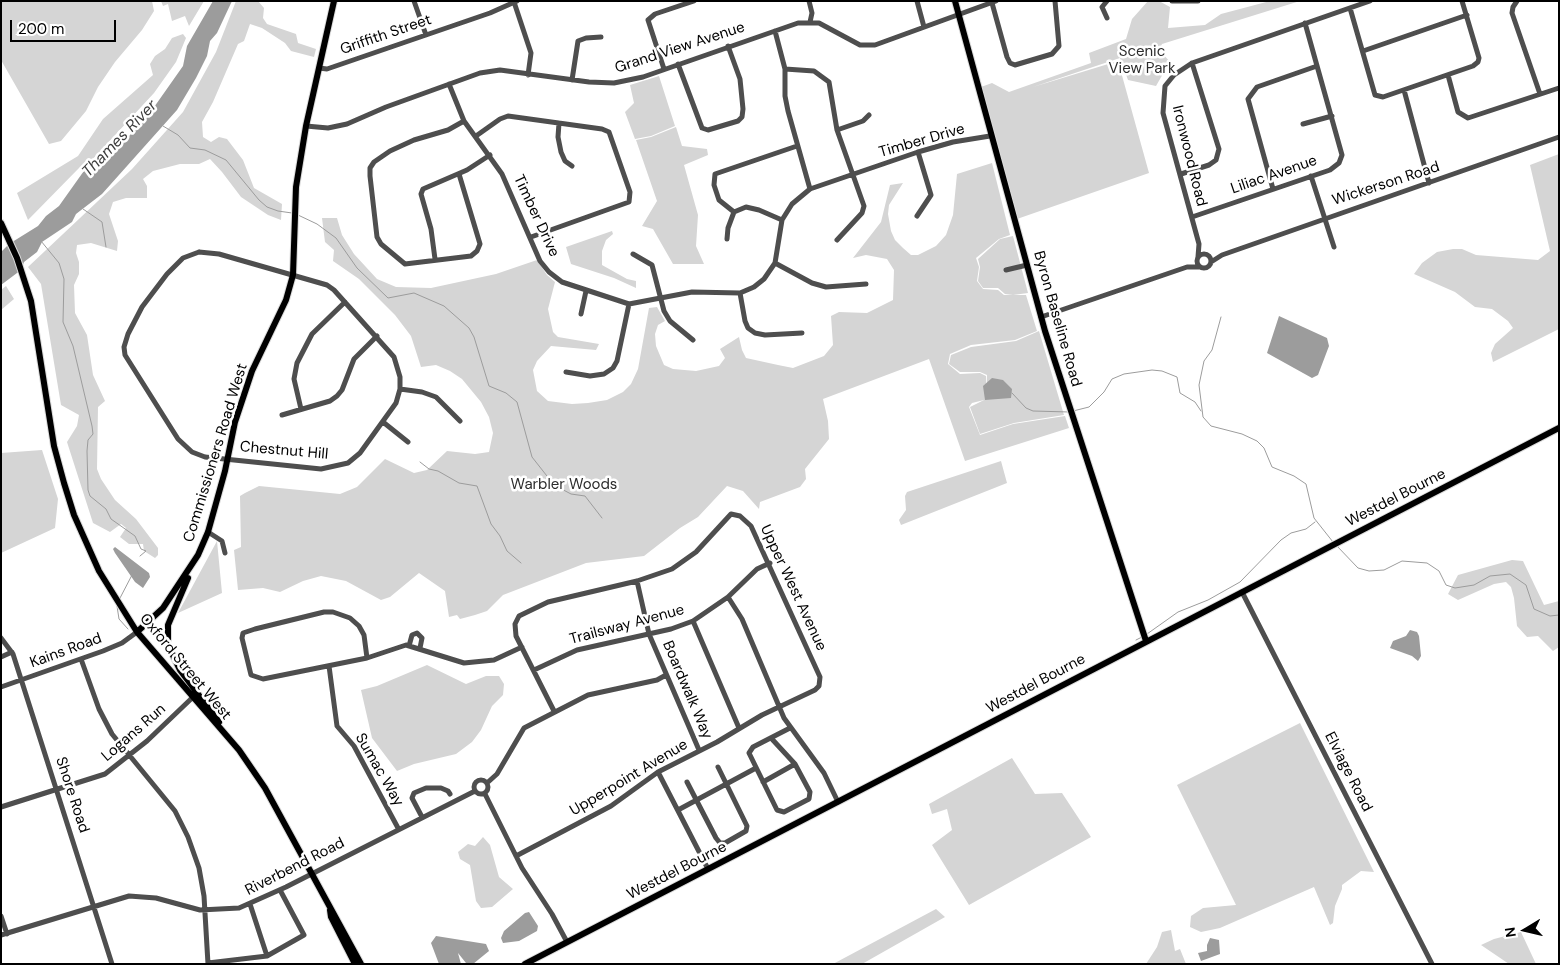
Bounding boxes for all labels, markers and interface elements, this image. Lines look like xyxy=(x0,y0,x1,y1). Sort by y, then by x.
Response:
scale bar xyxy=(12,10,119,42)
street label: Griffith Street xyxy=(338,11,434,59)
text: 200 m xyxy=(18,19,64,39)
street label: Grand View Avenue xyxy=(613,19,747,77)
park label: Scenic View Park xyxy=(1109,43,1175,78)
water label: Thames River xyxy=(78,96,162,182)
street label: Ironwood Road xyxy=(1168,104,1210,208)
street label: Timber Drive xyxy=(877,120,967,162)
street label: Liliac Avenue xyxy=(1228,152,1320,198)
street label: Wickerson Road xyxy=(1330,158,1442,210)
street label: Timber Drive xyxy=(509,172,563,260)
street label: Byron Baseline Road xyxy=(1029,249,1085,389)
street label: Commissioners Road West xyxy=(180,361,252,545)
street label: Chestnut Hill xyxy=(239,438,329,464)
street label: Westdel Bourne xyxy=(1343,465,1449,531)
park label: Warbler Woods xyxy=(511,476,617,494)
street label: Upper West Avenue xyxy=(756,522,830,654)
street label: Trailsway Avenue xyxy=(568,601,686,649)
street label: Oxford Street West xyxy=(135,610,235,724)
street label: Kains Road xyxy=(28,630,104,672)
street label: Boardwalk Way xyxy=(658,638,716,742)
street label: Westdel Bourne xyxy=(983,650,1089,718)
street label: Logans Run xyxy=(98,700,170,766)
street label: Elviage Road xyxy=(1320,729,1376,815)
street label: Sumac Way xyxy=(351,730,407,810)
street label: Upperpoint Avenue xyxy=(567,736,691,820)
street label: Shore Road xyxy=(51,755,93,835)
street label: Riverbend Road xyxy=(242,834,348,900)
street label: Westdel Bourne xyxy=(624,838,730,904)
north arrow xyxy=(1500,905,1550,955)
text: N xyxy=(1500,926,1520,939)

